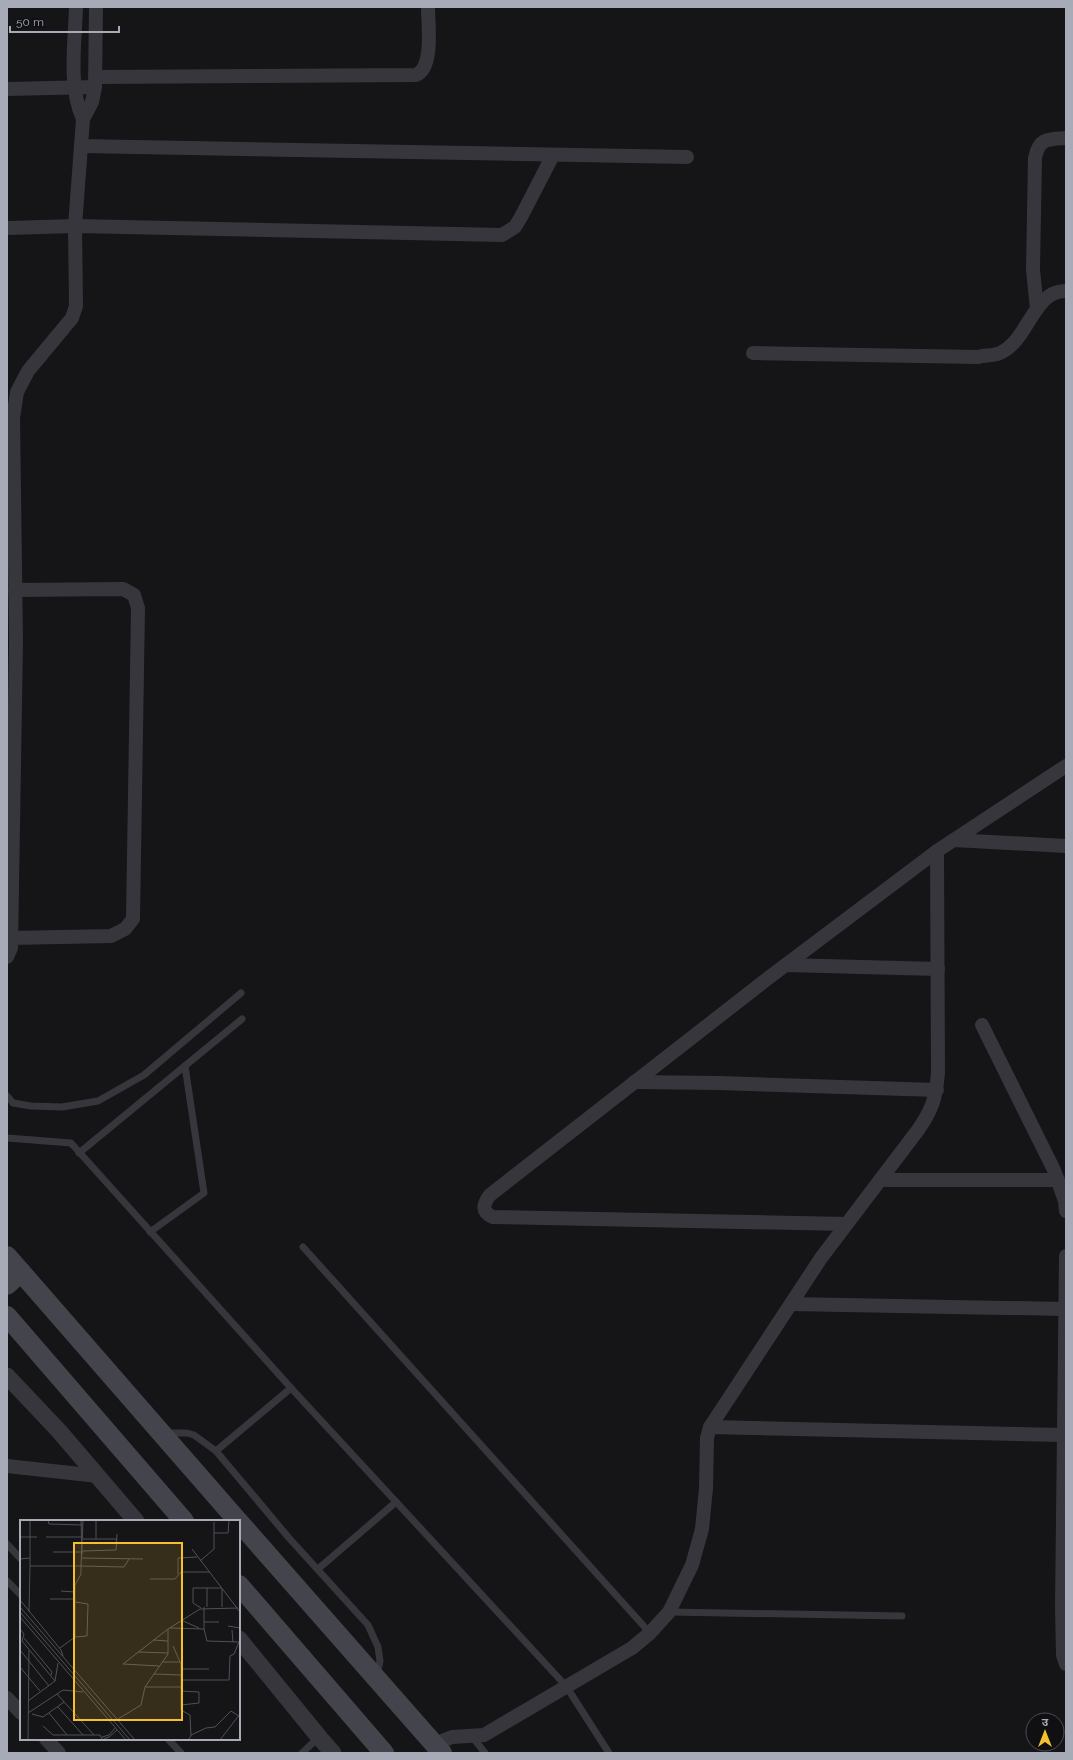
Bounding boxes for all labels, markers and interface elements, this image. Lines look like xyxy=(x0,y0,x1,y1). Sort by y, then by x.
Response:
scale bar xyxy=(10,8,119,34)
text: 50 m xyxy=(16,15,44,29)
inset map xyxy=(20,1520,240,1740)
north arrow xyxy=(1025,1712,1065,1752)
text: उ xyxy=(1042,1716,1049,1729)

